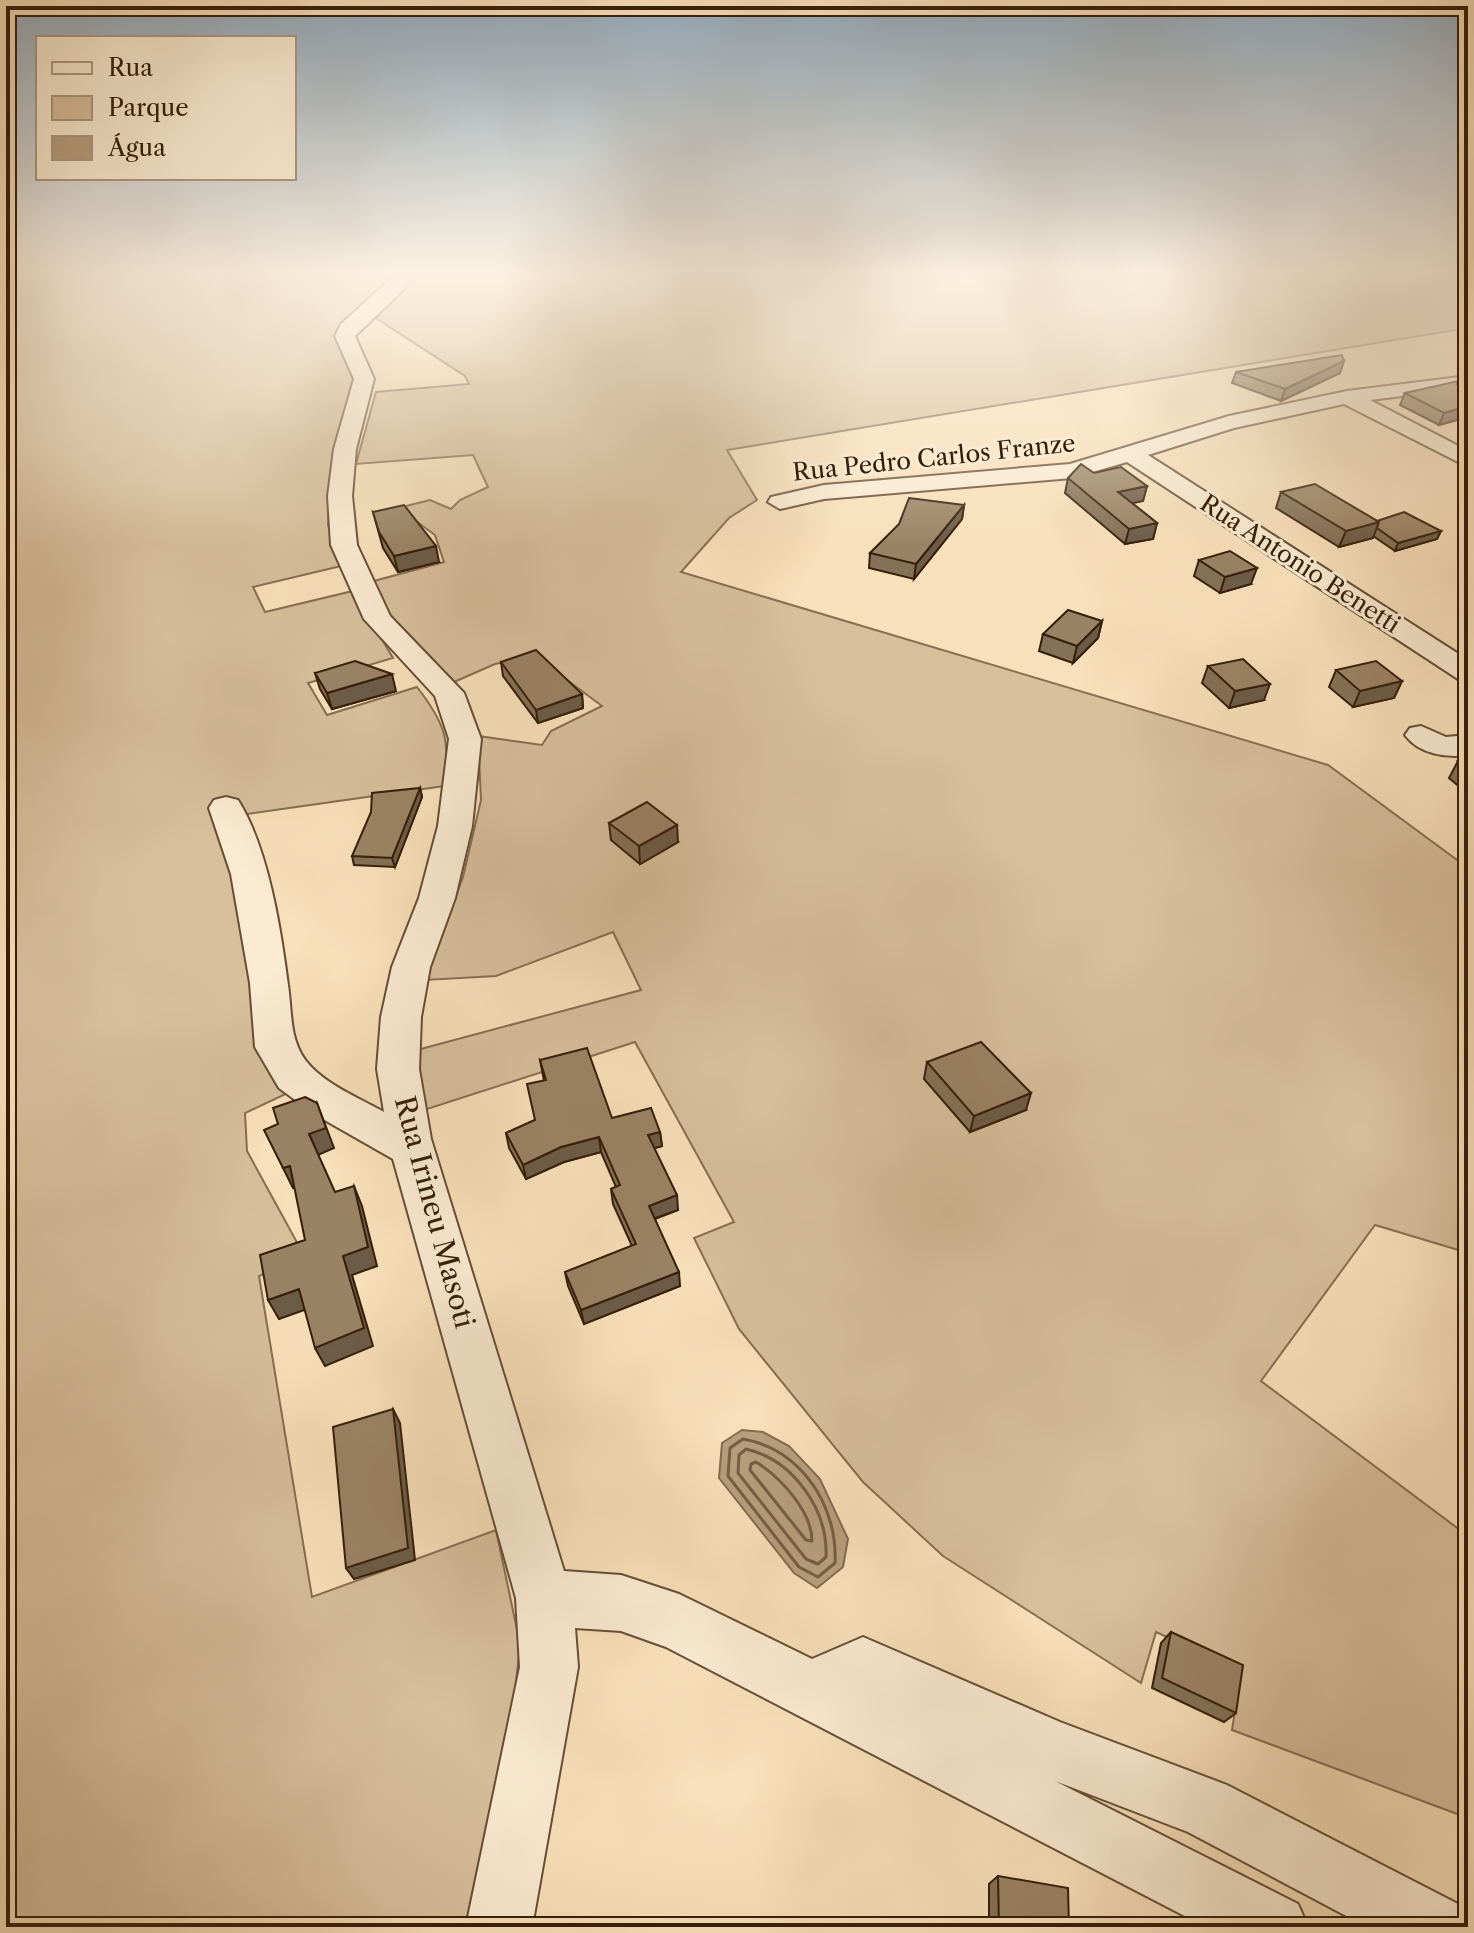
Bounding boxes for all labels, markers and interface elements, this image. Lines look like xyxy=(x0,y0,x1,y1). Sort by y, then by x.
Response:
legend xyxy=(36,36,296,180)
text: Rua xyxy=(108,53,153,82)
text: Parque xyxy=(108,93,189,122)
text: Água xyxy=(107,133,166,162)
street label: Rua Pedro Carlos Franze xyxy=(791,428,1077,487)
street label: Rua Antonio Benetti xyxy=(1195,488,1406,639)
street label: Rua Irineu Masoti xyxy=(388,1092,482,1332)

